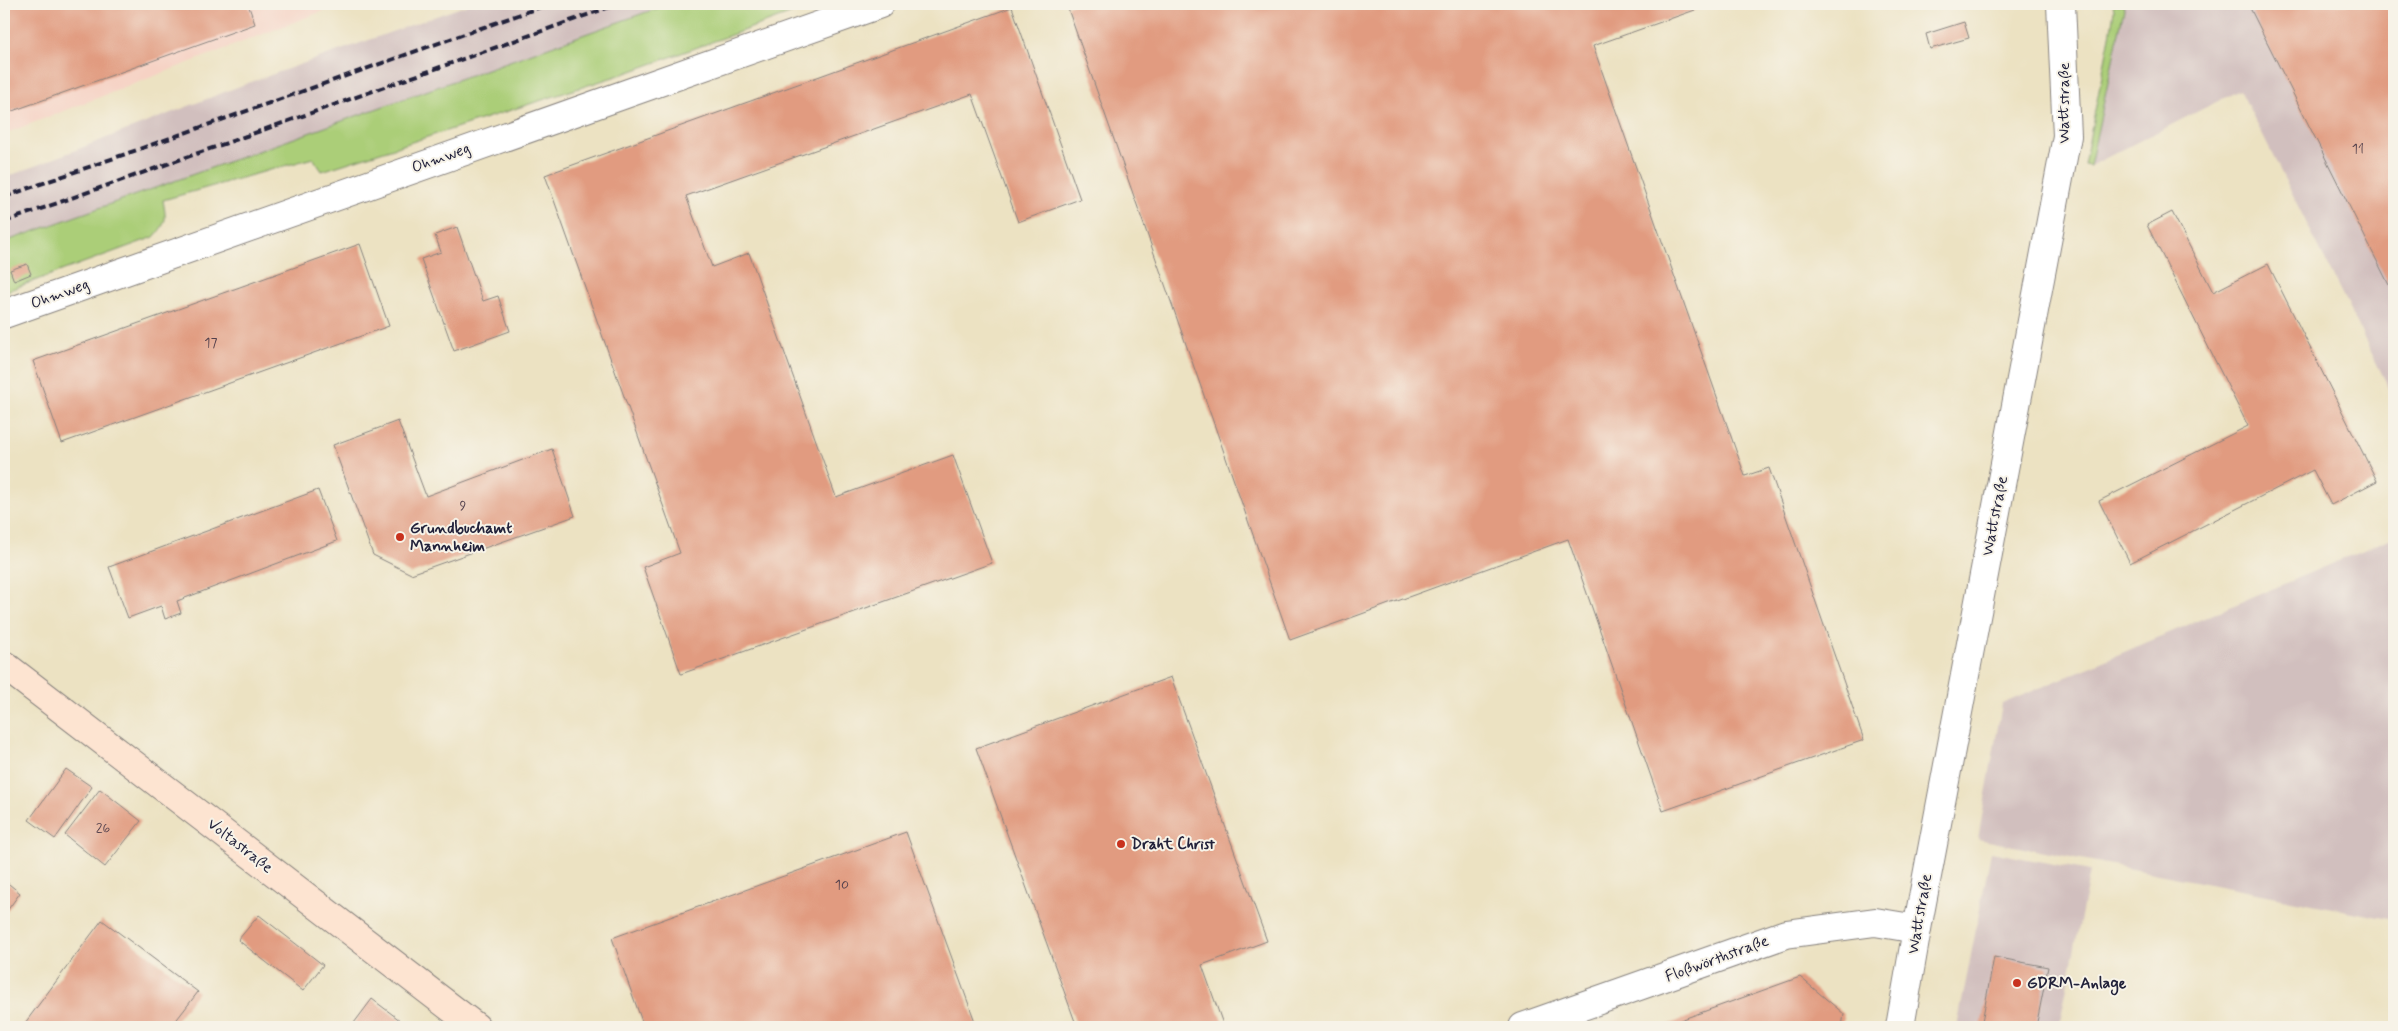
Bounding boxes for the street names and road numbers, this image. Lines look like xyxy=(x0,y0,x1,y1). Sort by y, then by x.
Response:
street label: Wattstraße xyxy=(2054,62,2075,144)
street label: Ohmweg xyxy=(409,138,473,178)
street label: Ohmweg xyxy=(28,274,92,314)
street label: Wattstraße xyxy=(1977,474,2013,558)
street label: Voltastraße xyxy=(203,814,277,878)
street label: Wattstraße xyxy=(1903,872,1937,956)
street label: Floßwörthstraße xyxy=(1662,930,1772,987)

